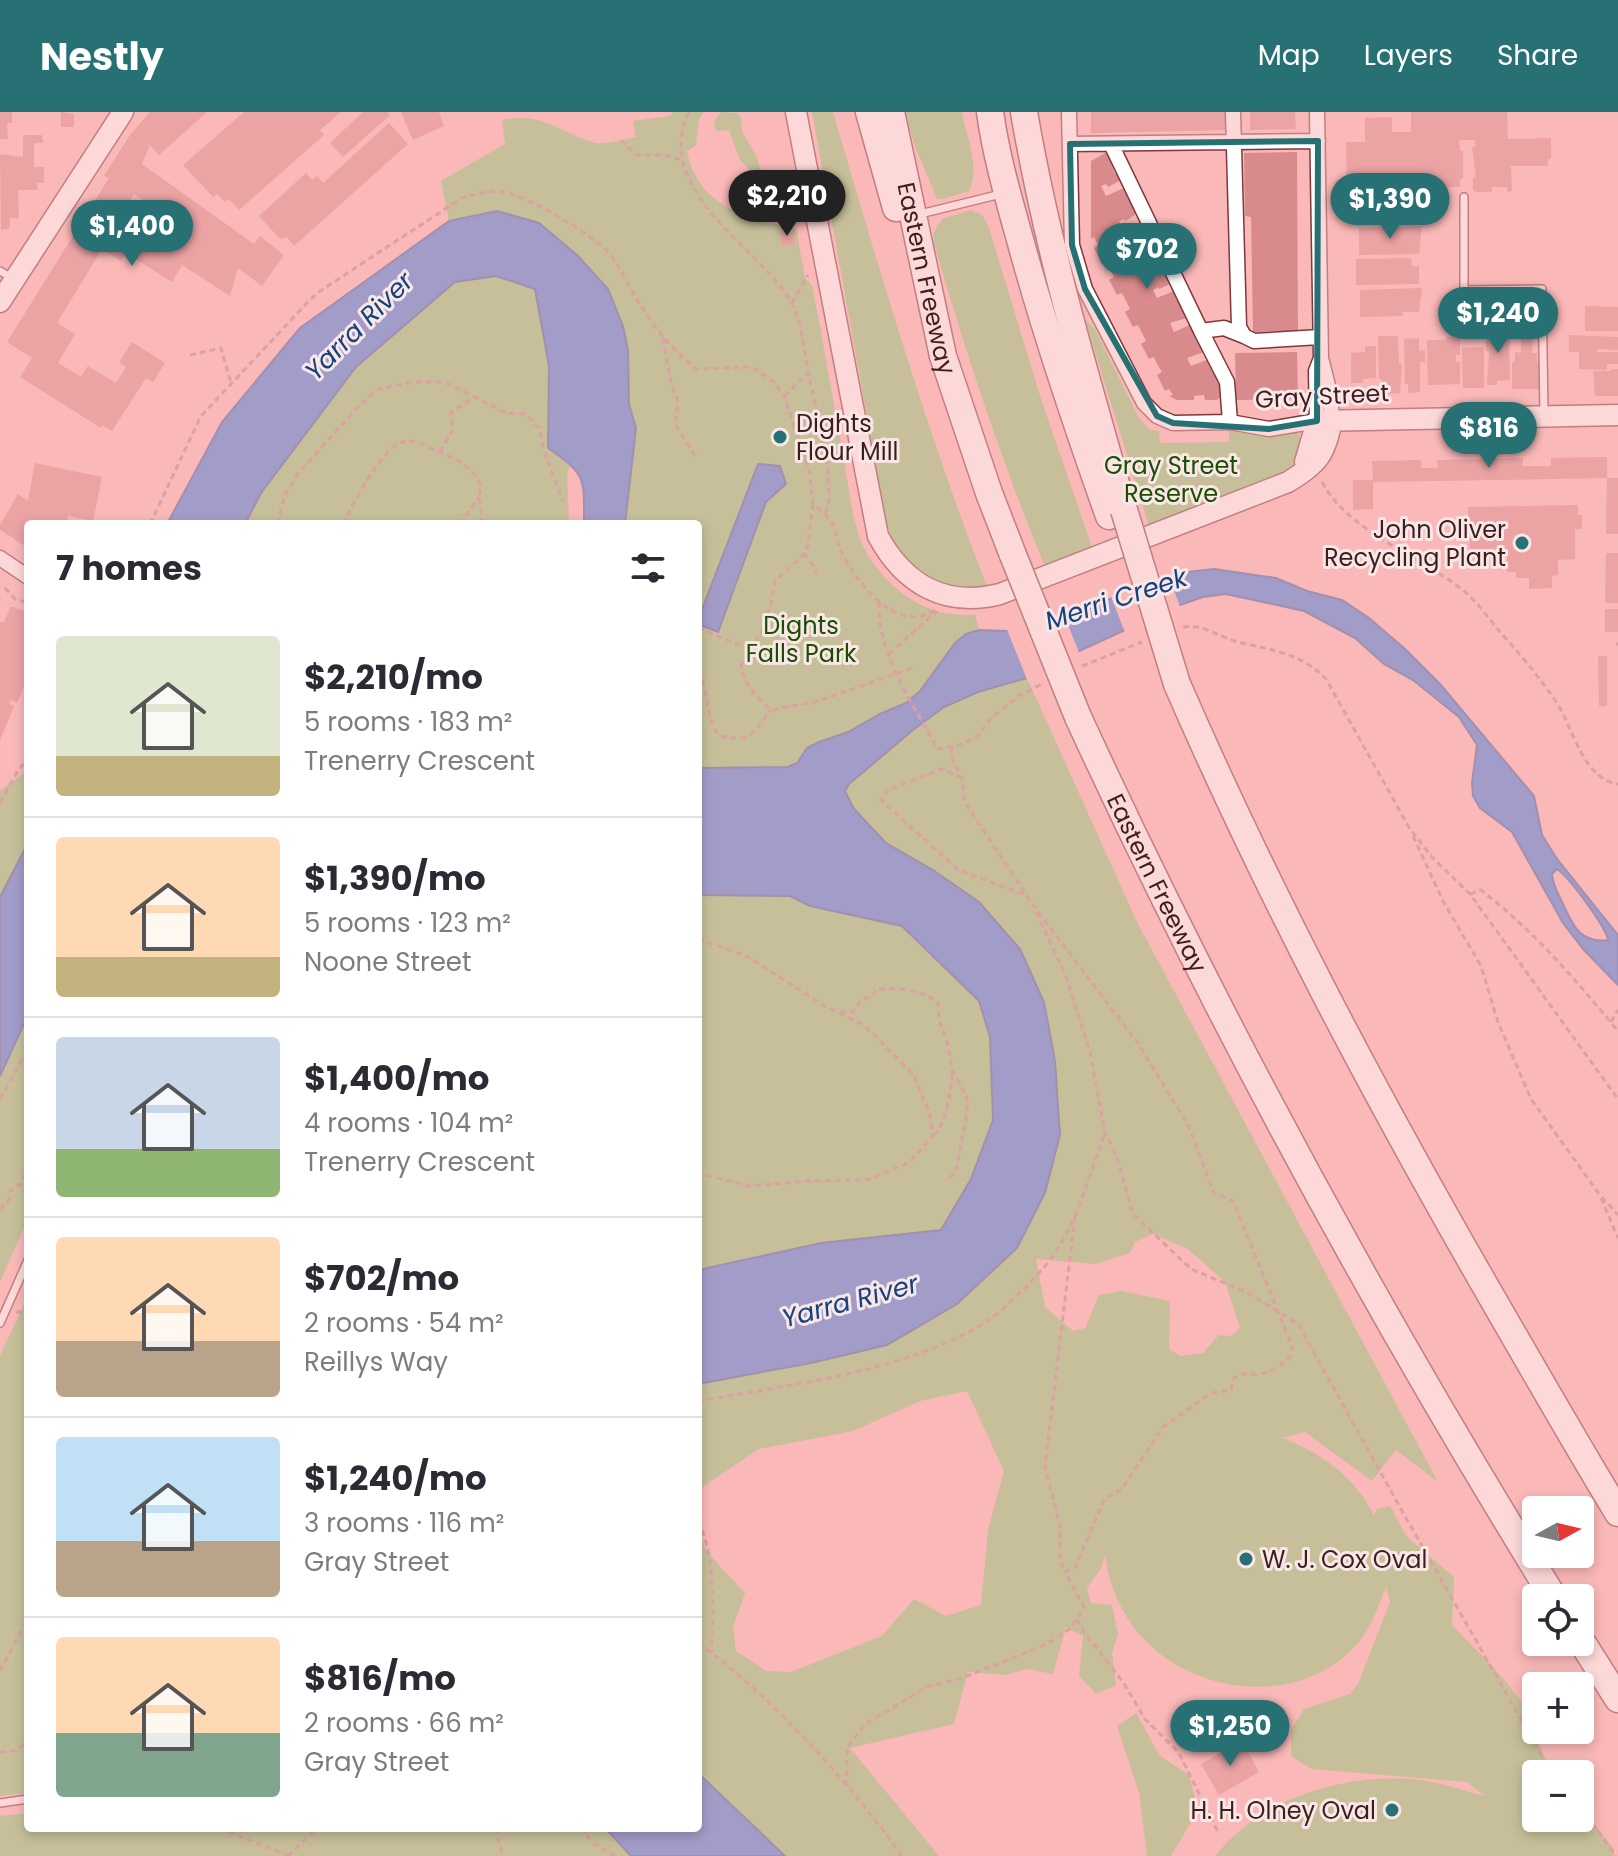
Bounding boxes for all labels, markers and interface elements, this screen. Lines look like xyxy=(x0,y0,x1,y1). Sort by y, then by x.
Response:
text: Nestly xyxy=(40,30,164,83)
text: Map xyxy=(1258,36,1320,75)
text: Layers xyxy=(1364,36,1453,75)
text: Share xyxy=(1497,36,1578,75)
pin: $2,210 xyxy=(722,170,852,238)
pin: $1,390 xyxy=(1325,173,1455,241)
text: $2,210 xyxy=(747,178,828,214)
street label: Eastern Freeway xyxy=(890,179,965,379)
text: $1,390 xyxy=(1348,181,1432,217)
pin: $1,400 xyxy=(67,200,197,268)
text: $1,400 xyxy=(89,208,175,244)
pin: $702 xyxy=(1100,223,1194,291)
text: $702 xyxy=(1116,231,1178,267)
water label: Yarra River xyxy=(297,263,422,388)
pin: $1,240 xyxy=(1433,287,1563,355)
text: $1,240 xyxy=(1456,295,1540,331)
street label: Gray Street xyxy=(1254,376,1390,416)
pin: $816 xyxy=(1442,402,1536,470)
place label: Dights Flour Mill xyxy=(796,407,898,468)
text: $816 xyxy=(1459,410,1519,446)
marker: Dights Flour Mill xyxy=(771,428,789,446)
park label: Gray Street Reserve xyxy=(1104,449,1238,510)
place label: John Oliver Recycling Plant xyxy=(1324,513,1506,574)
marker: John Oliver Recycling Plant xyxy=(1513,534,1531,552)
text: 7 homes xyxy=(56,544,202,592)
icon: filters xyxy=(626,546,670,590)
water label: Merri Creek xyxy=(1040,559,1193,639)
park label: Dights Falls Park xyxy=(746,609,857,670)
text: $2,210/mo xyxy=(304,653,483,701)
icon: home xyxy=(120,668,216,764)
text: 5 rooms · 183 m² xyxy=(304,704,512,740)
text: Trenerry Crescent xyxy=(304,743,535,779)
street label: Eastern Freeway xyxy=(1100,788,1216,979)
text: $1,390/mo xyxy=(304,854,486,902)
icon: home xyxy=(120,869,216,965)
text: 5 rooms · 123 m² xyxy=(304,905,511,941)
text: Noone Street xyxy=(304,944,471,980)
text: $1,400/mo xyxy=(304,1054,489,1102)
icon: home xyxy=(120,1069,216,1165)
text: 4 rooms · 104 m² xyxy=(304,1105,513,1141)
text: Trenerry Crescent xyxy=(304,1144,535,1180)
text: $702/mo xyxy=(304,1254,459,1302)
water label: Yarra River xyxy=(778,1265,924,1337)
icon: home xyxy=(120,1269,216,1365)
text: 2 rooms · 54 m² xyxy=(304,1305,504,1341)
text: Reillys Way xyxy=(304,1344,448,1380)
text: $1,240/mo xyxy=(304,1454,487,1502)
icon: home xyxy=(120,1469,216,1565)
north arrow xyxy=(1522,1496,1594,1568)
map controls xyxy=(1522,1496,1594,1832)
text: 3 rooms · 116 m² xyxy=(304,1505,504,1541)
place label: W. J. Cox Oval xyxy=(1262,1543,1427,1576)
text: Gray Street xyxy=(304,1544,449,1580)
marker: W. J. Cox Oval xyxy=(1237,1550,1255,1568)
button: locate xyxy=(1522,1584,1594,1656)
text: $816/mo xyxy=(304,1654,456,1702)
icon: home xyxy=(120,1669,216,1765)
button: + xyxy=(1522,1672,1594,1744)
pin: $1,250 xyxy=(1165,1700,1295,1768)
text: 2 rooms · 66 m² xyxy=(304,1705,504,1741)
text: $1,250 xyxy=(1188,1708,1272,1744)
text: Gray Street xyxy=(304,1744,449,1780)
button: − xyxy=(1522,1760,1594,1832)
place label: H. H. Olney Oval xyxy=(1191,1794,1376,1827)
marker: H. H. Olney Oval xyxy=(1383,1801,1401,1819)

